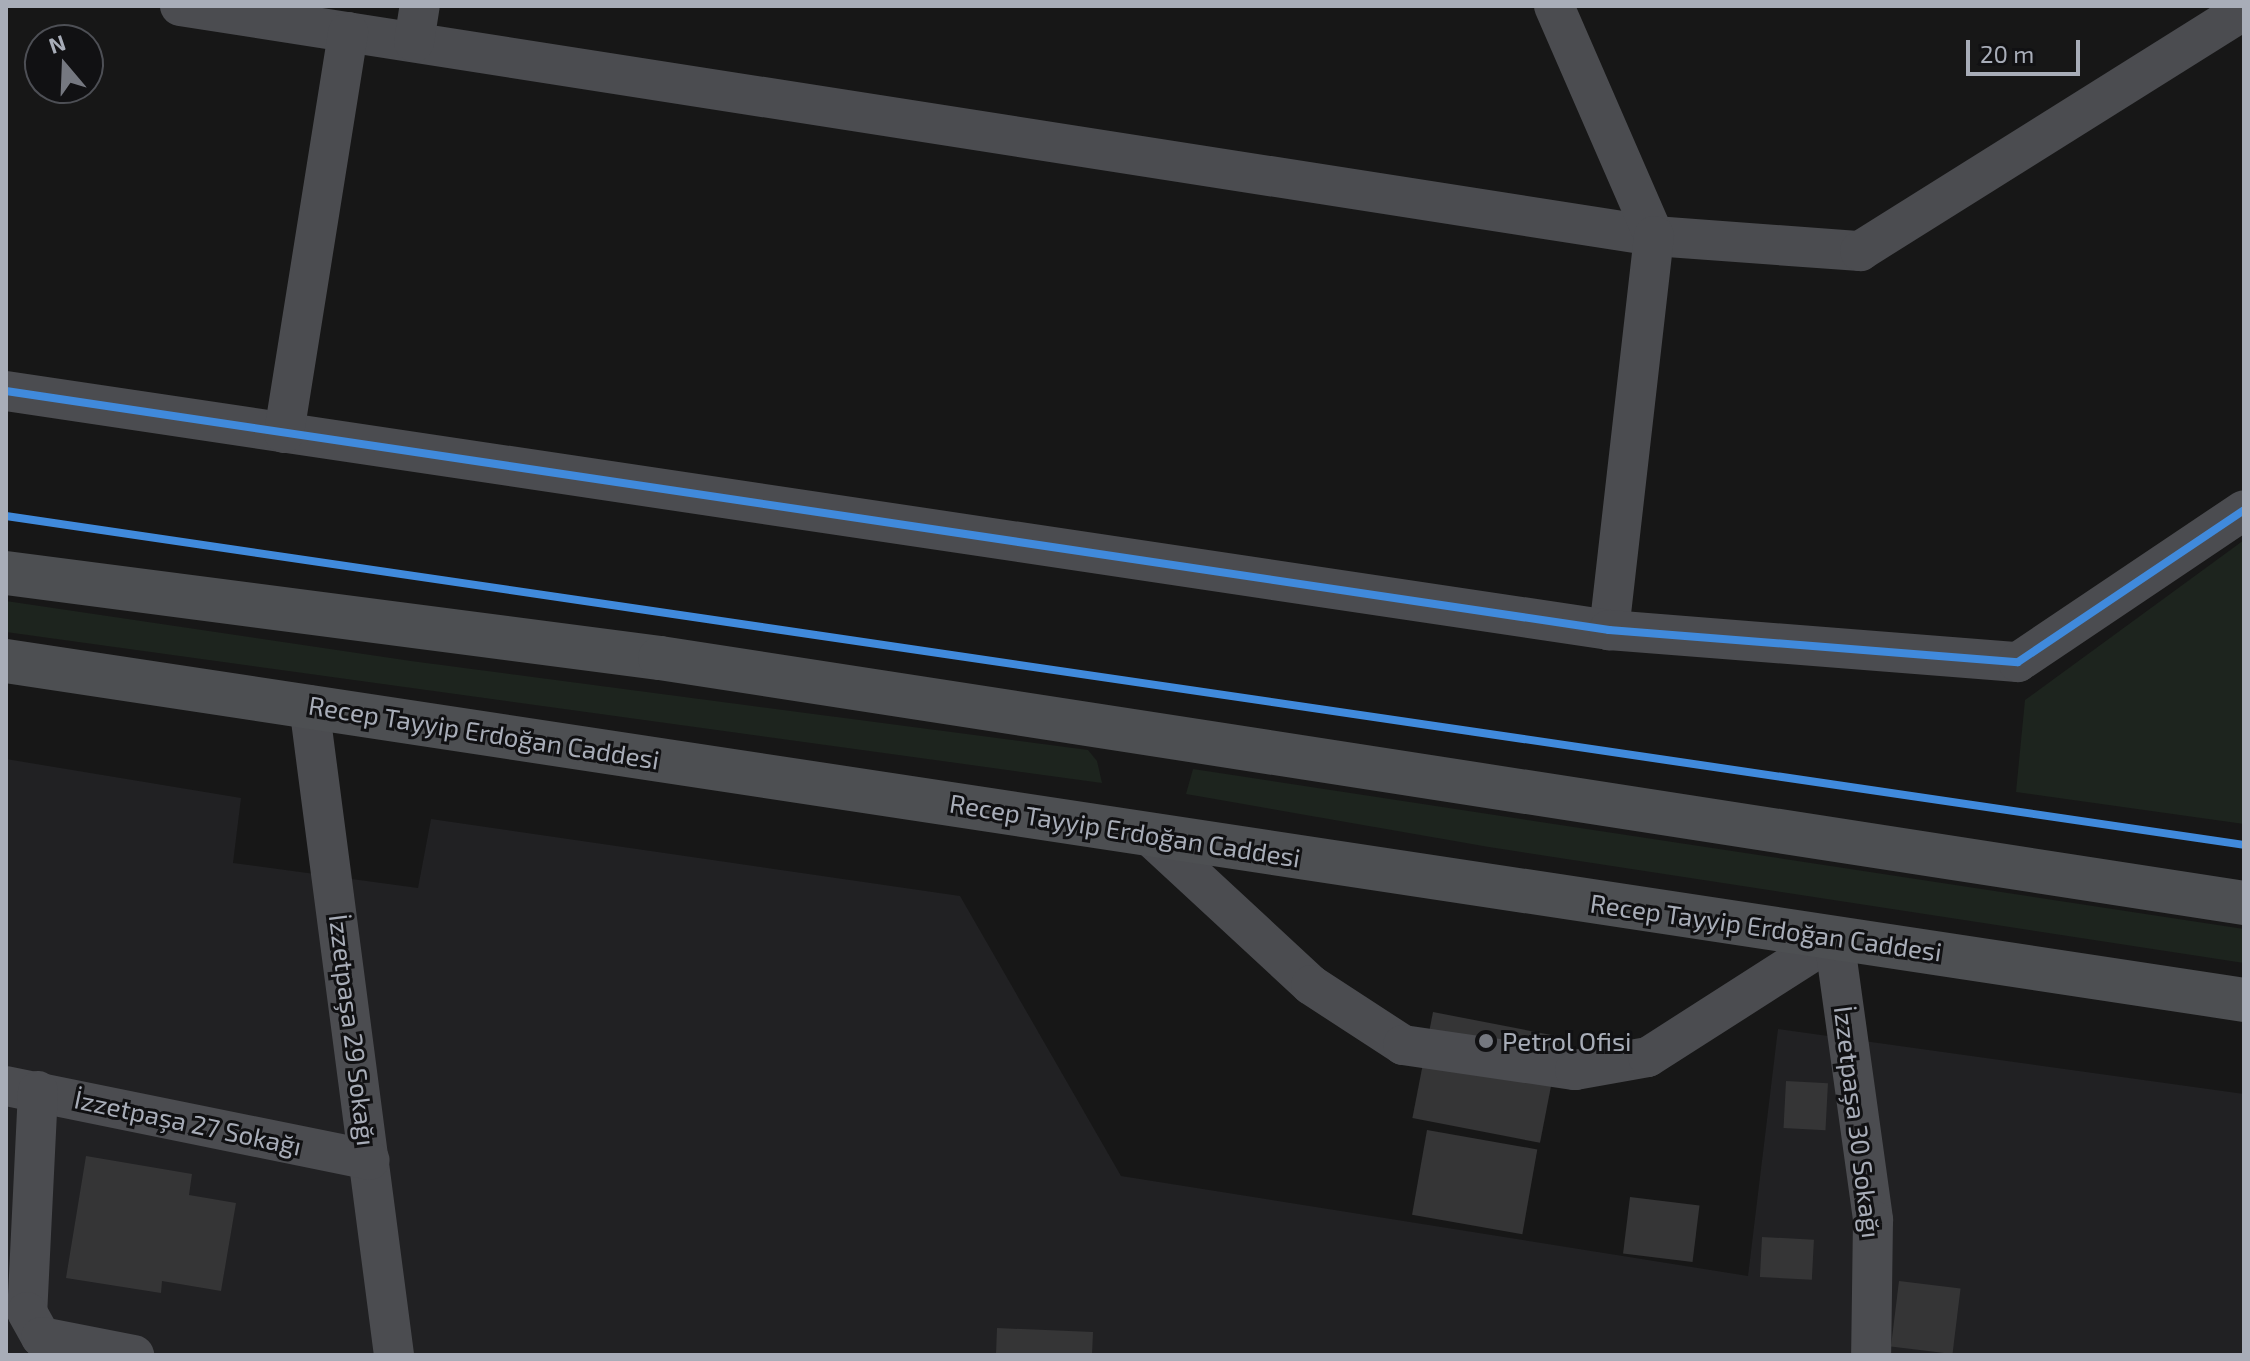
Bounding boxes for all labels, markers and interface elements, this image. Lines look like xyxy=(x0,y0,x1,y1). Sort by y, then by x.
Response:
north arrow xyxy=(24,24,104,104)
scale bar xyxy=(1970,24,2084,74)
text: N xyxy=(45,28,69,58)
text: 20 m xyxy=(1980,39,2034,68)
street label: Recep Tayyip Erdoğan Caddesi xyxy=(306,689,662,775)
street label: Recep Tayyip Erdoğan Caddesi xyxy=(947,787,1303,873)
street label: Recep Tayyip Erdoğan Caddesi xyxy=(1588,887,1944,967)
street label: İzzetpaşa 29 Sokağı xyxy=(323,913,383,1147)
street label: İzzetpaşa 30 Sokağı xyxy=(1828,1004,1888,1240)
place label: Petrol Ofisi xyxy=(1502,1025,1632,1057)
marker: Petrol Ofisi xyxy=(1477,1032,1495,1050)
street label: İzzetpaşa 27 Sokağı xyxy=(72,1083,304,1161)

